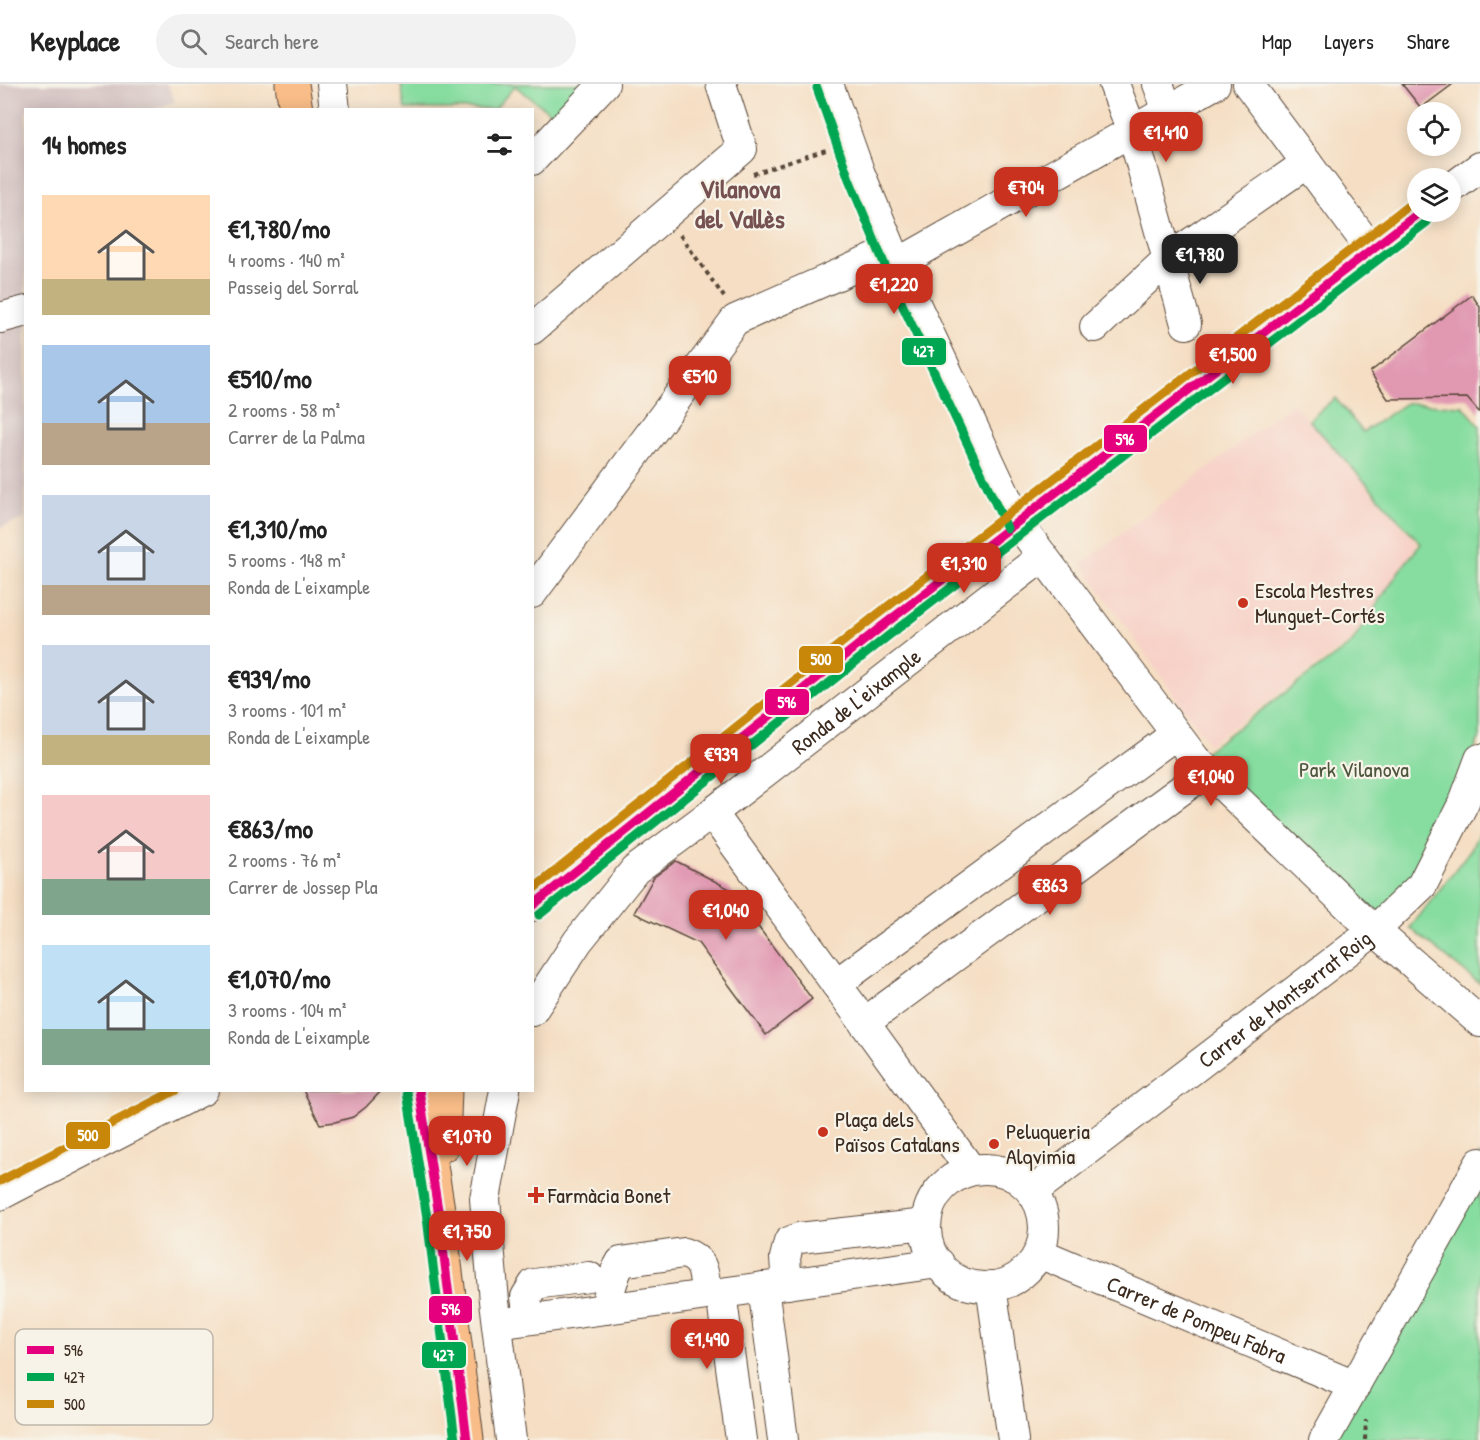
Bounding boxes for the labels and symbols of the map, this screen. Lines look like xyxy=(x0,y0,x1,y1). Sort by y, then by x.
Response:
pin: €1,410 xyxy=(1117,112,1215,163)
pin: €704 xyxy=(990,167,1062,218)
district label: Vilanova del Vallès xyxy=(695,171,785,236)
pin: €1,780 xyxy=(1151,234,1249,285)
pin: €1,220 xyxy=(845,264,943,315)
pin: €1,500 xyxy=(1184,334,1282,385)
line badge: 427 xyxy=(901,337,947,366)
text: 427 xyxy=(913,340,935,362)
pin: €510 xyxy=(664,356,736,407)
line badge: 596 xyxy=(1103,424,1148,453)
text: 596 xyxy=(1115,428,1135,450)
pin: €1,310 xyxy=(915,543,1013,594)
place label: Escola Mestres Munguet-Cortés xyxy=(1255,575,1385,630)
marker: Escola Mestres Munguet-Cortés xyxy=(1236,596,1250,610)
street label: Ronda de L'eixample xyxy=(785,641,927,761)
line badge: 500 xyxy=(798,645,844,674)
text: 500 xyxy=(810,648,832,670)
line badge: 596 xyxy=(764,688,810,716)
text: 596 xyxy=(777,691,797,713)
pin: €939 xyxy=(685,734,757,785)
park label: Park Vilanova xyxy=(1299,754,1409,784)
pin: €1,040 xyxy=(1162,756,1260,807)
pin: €863 xyxy=(1014,865,1086,916)
pin: €1,040 xyxy=(677,890,775,941)
street label: Carrer de Montserrat Roig xyxy=(1192,923,1378,1075)
place label: Plaça dels Països Catalans xyxy=(835,1104,960,1159)
pin: €1,070 xyxy=(418,1116,516,1167)
place label: Peluqueria Alqvimia xyxy=(1006,1116,1090,1171)
line badge: 500 xyxy=(65,1121,111,1150)
text: 500 xyxy=(77,1124,99,1146)
marker: Plaça dels Països Catalans xyxy=(816,1125,830,1139)
marker: Peluqueria Alqvimia xyxy=(987,1137,1001,1151)
place label: Farmàcia Bonet xyxy=(547,1180,671,1210)
marker: Farmàcia Bonet xyxy=(529,1188,543,1202)
pin: €1,750 xyxy=(418,1211,516,1262)
street label: Carrer de Pompeu Fabra xyxy=(1102,1268,1291,1371)
line badge: 596 xyxy=(428,1295,473,1324)
text: 596 xyxy=(441,1298,461,1320)
pin: €1,490 xyxy=(658,1319,756,1370)
legend xyxy=(15,1329,213,1425)
text: 596 xyxy=(64,1339,83,1361)
line badge: 427 xyxy=(421,1341,467,1369)
text: 427 xyxy=(433,1344,455,1366)
text: 427 xyxy=(64,1366,85,1388)
text: 500 xyxy=(64,1393,85,1415)

